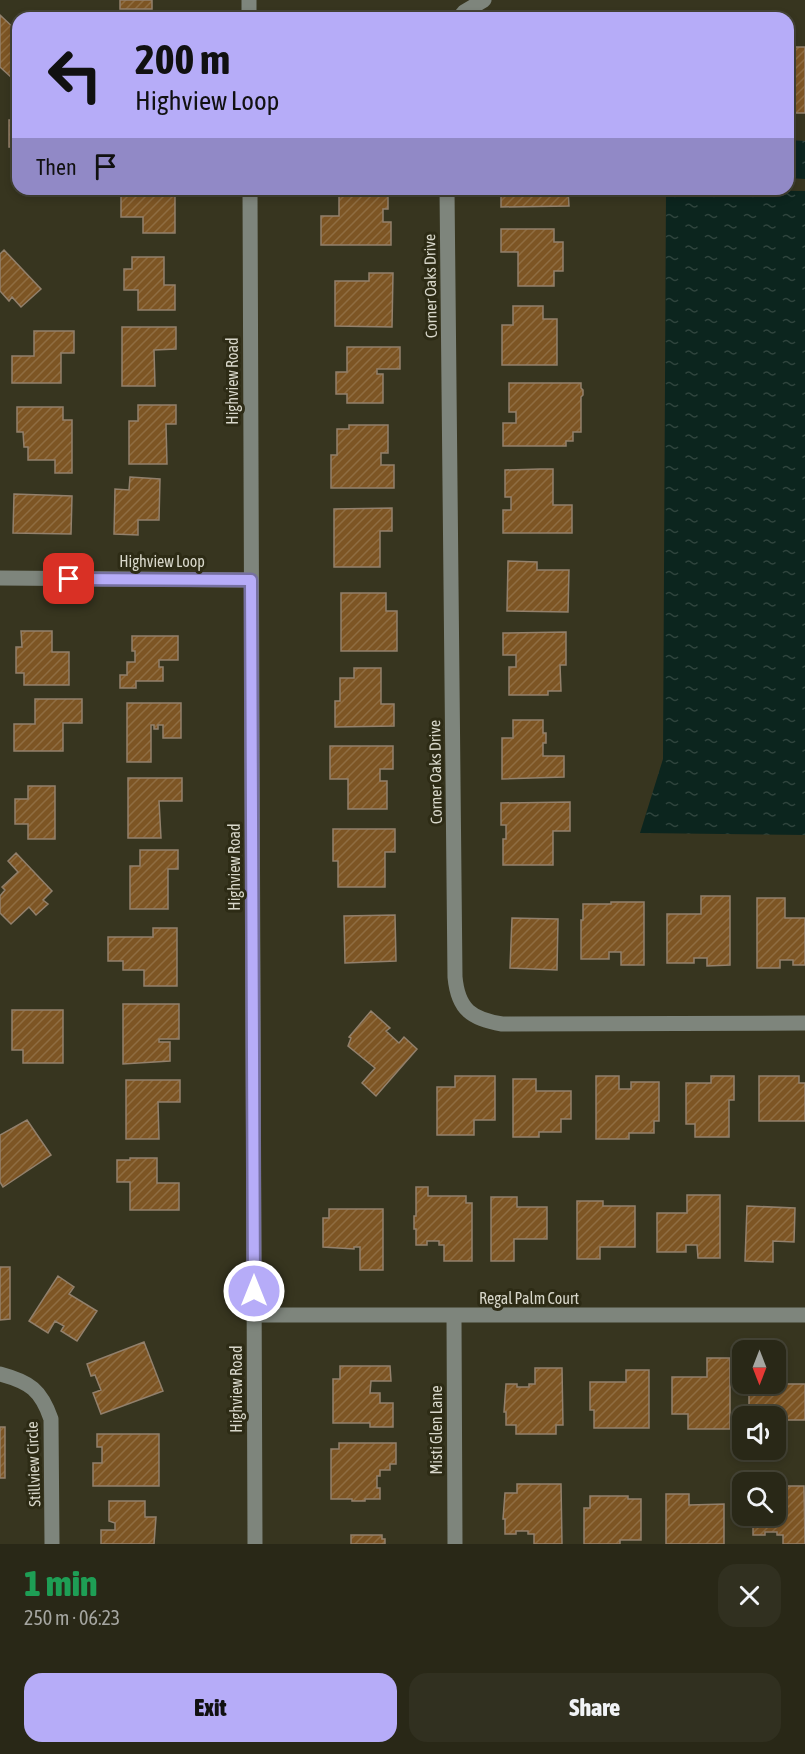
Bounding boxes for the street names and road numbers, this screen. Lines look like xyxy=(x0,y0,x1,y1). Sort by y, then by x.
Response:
street label: Corner Oaks Drive xyxy=(420,234,440,338)
street label: Highview Road xyxy=(223,337,242,425)
street label: Highview Loop xyxy=(119,552,205,571)
street label: Corner Oaks Drive xyxy=(425,720,445,824)
street label: Highview Road xyxy=(225,823,244,911)
street label: Regal Palm Court xyxy=(479,1289,579,1308)
street label: Highview Road xyxy=(227,1345,246,1433)
street label: Misti Glen Lane xyxy=(427,1386,445,1474)
street label: Stillview Circle xyxy=(23,1421,43,1507)

